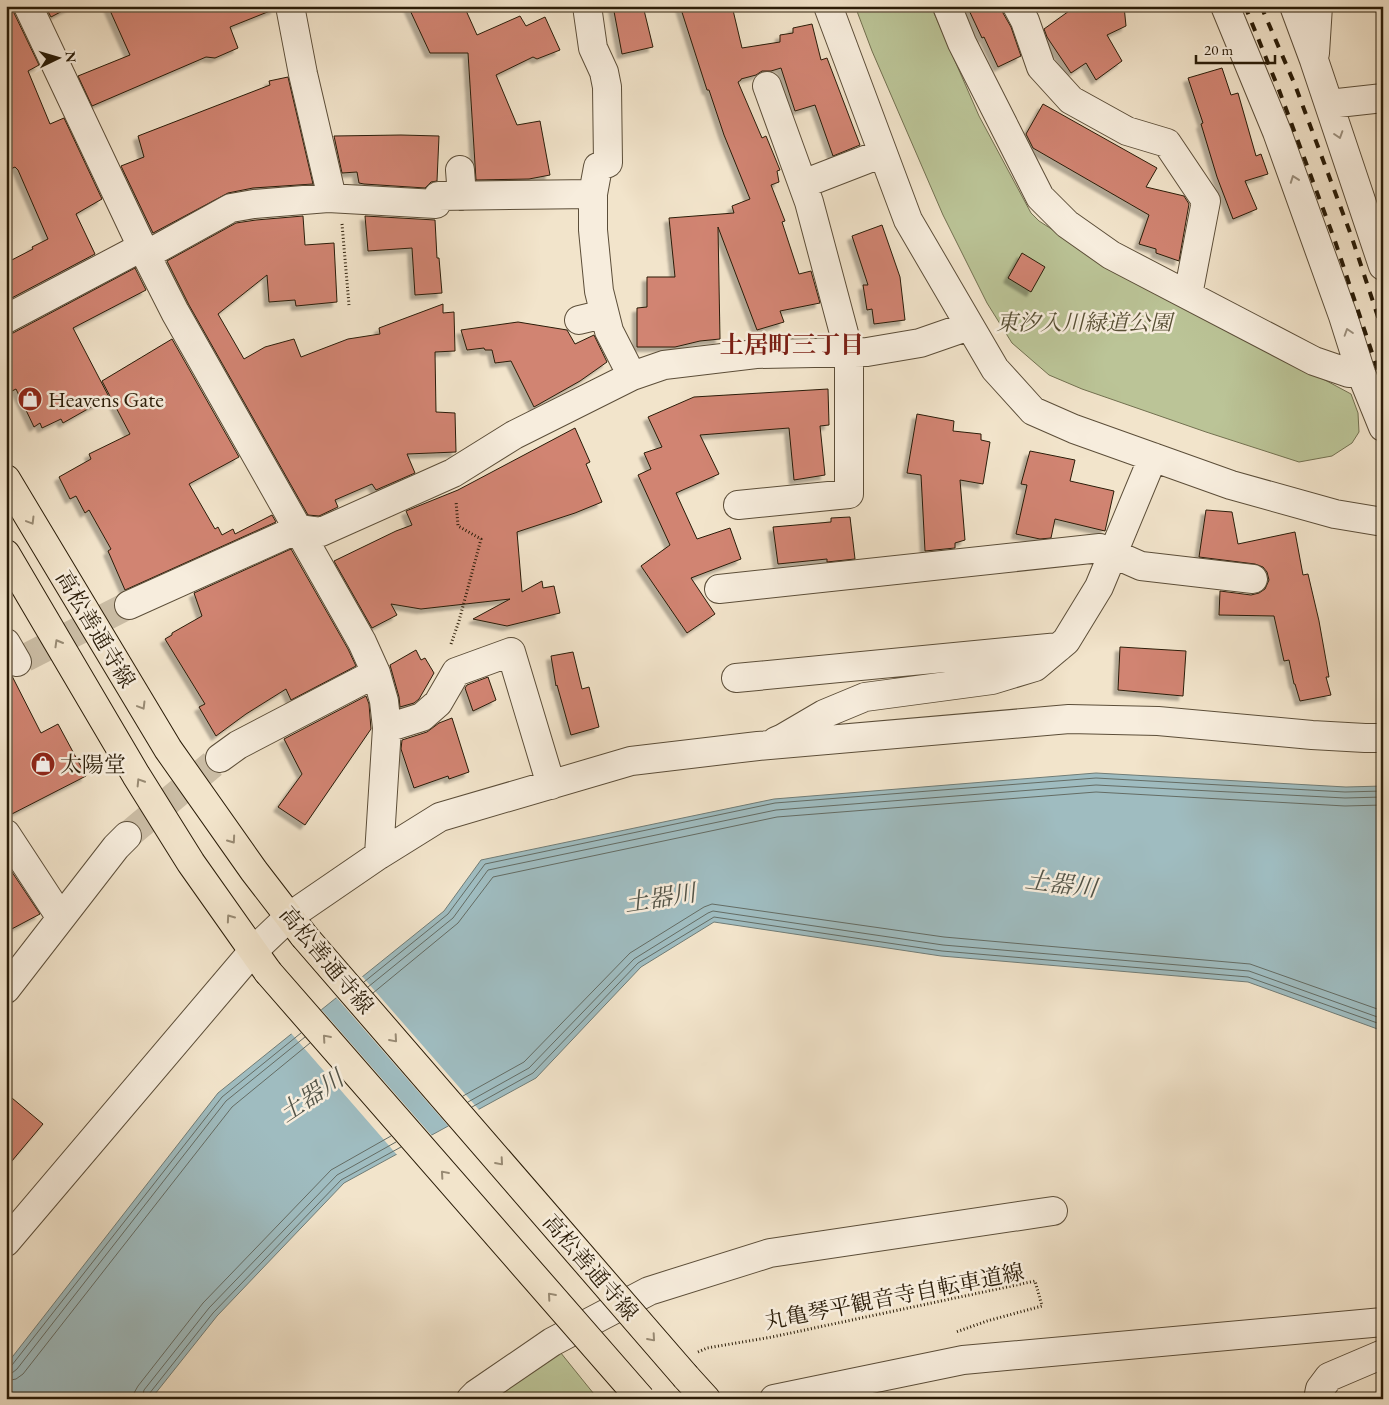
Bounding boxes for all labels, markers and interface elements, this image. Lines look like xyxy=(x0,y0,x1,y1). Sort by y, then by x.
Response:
north arrow xyxy=(32,32,82,82)
scale bar xyxy=(1196,32,1275,64)
text: 20 m xyxy=(1204,40,1233,59)
text: N xyxy=(61,50,80,64)
one-way arrow xyxy=(1333,130,1343,139)
one-way arrow xyxy=(1290,176,1300,184)
park label: 東汐入川緑道公園 xyxy=(996,308,1175,337)
district label: 土居町三丁目 xyxy=(720,329,864,360)
one-way arrow xyxy=(1344,329,1354,337)
place label: Heavens Gate xyxy=(48,385,164,414)
shop icon: Heavens Gate xyxy=(17,386,43,412)
one-way arrow xyxy=(25,516,35,525)
street label: 高松善通寺線 xyxy=(49,565,142,693)
one-way arrow xyxy=(54,639,64,648)
one-way arrow xyxy=(135,700,145,709)
place label: 太陽堂 xyxy=(60,750,126,779)
shop icon: 太陽堂 xyxy=(30,751,56,777)
one-way arrow xyxy=(137,779,147,788)
one-way arrow xyxy=(226,835,236,844)
water label: 土器川 xyxy=(1023,864,1102,904)
water label: 土器川 xyxy=(622,876,701,918)
street label: 高松善通寺線 xyxy=(273,900,380,1020)
one-way arrow xyxy=(227,914,236,924)
one-way arrow xyxy=(323,1034,332,1043)
one-way arrow xyxy=(388,1034,397,1043)
water label: 土器川 xyxy=(272,1061,352,1129)
one-way arrow xyxy=(494,1156,503,1165)
one-way arrow xyxy=(441,1170,450,1179)
street label: 高松善通寺線 xyxy=(536,1208,645,1327)
street label: 丸亀琴平観音寺自転車道線 xyxy=(762,1257,1026,1336)
one-way arrow xyxy=(548,1293,557,1302)
one-way arrow xyxy=(647,1332,656,1341)

